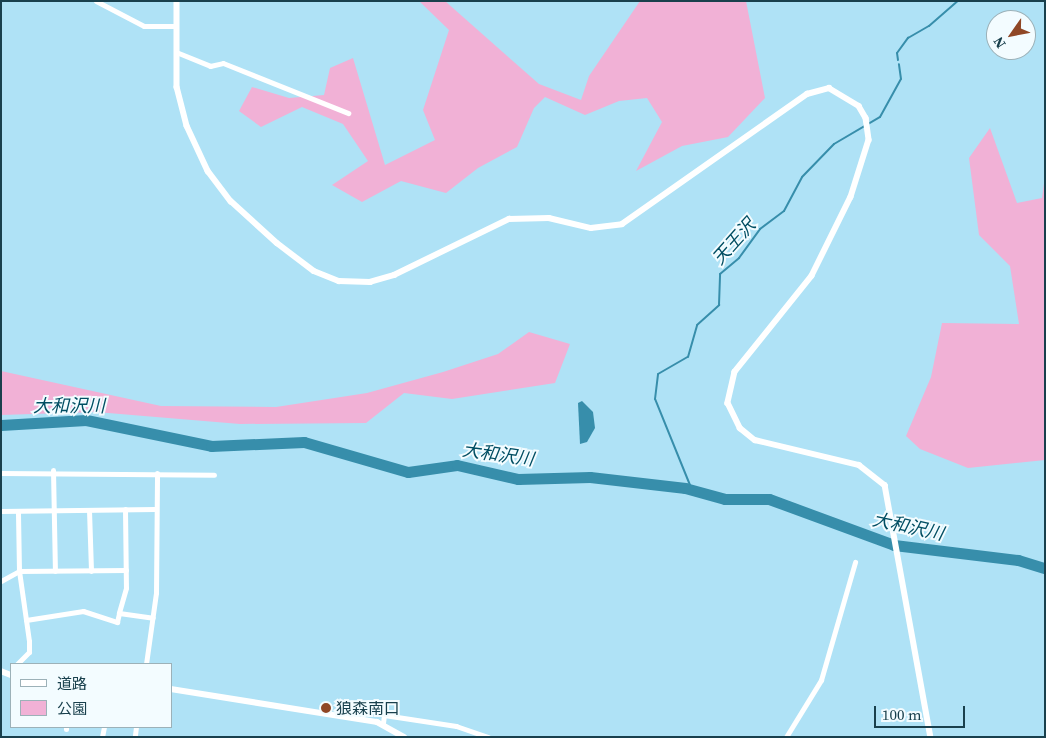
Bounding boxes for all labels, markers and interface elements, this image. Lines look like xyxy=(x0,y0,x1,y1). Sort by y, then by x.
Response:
north arrow xyxy=(986,10,1036,60)
text: N xyxy=(988,33,1010,52)
water label: 天王沢 xyxy=(708,215,760,269)
water label: 大和沢川 xyxy=(33,395,105,417)
water label: 大和沢川 xyxy=(461,439,535,471)
water label: 大和沢川 xyxy=(871,509,945,545)
legend xyxy=(10,663,172,728)
text: 道路 xyxy=(57,673,87,694)
scale bar xyxy=(876,696,967,728)
text: 公園 xyxy=(57,698,87,719)
place label: 狼森南口 xyxy=(336,698,400,718)
marker: 狼森南口 xyxy=(320,702,332,714)
text: 100 m xyxy=(882,704,922,725)

